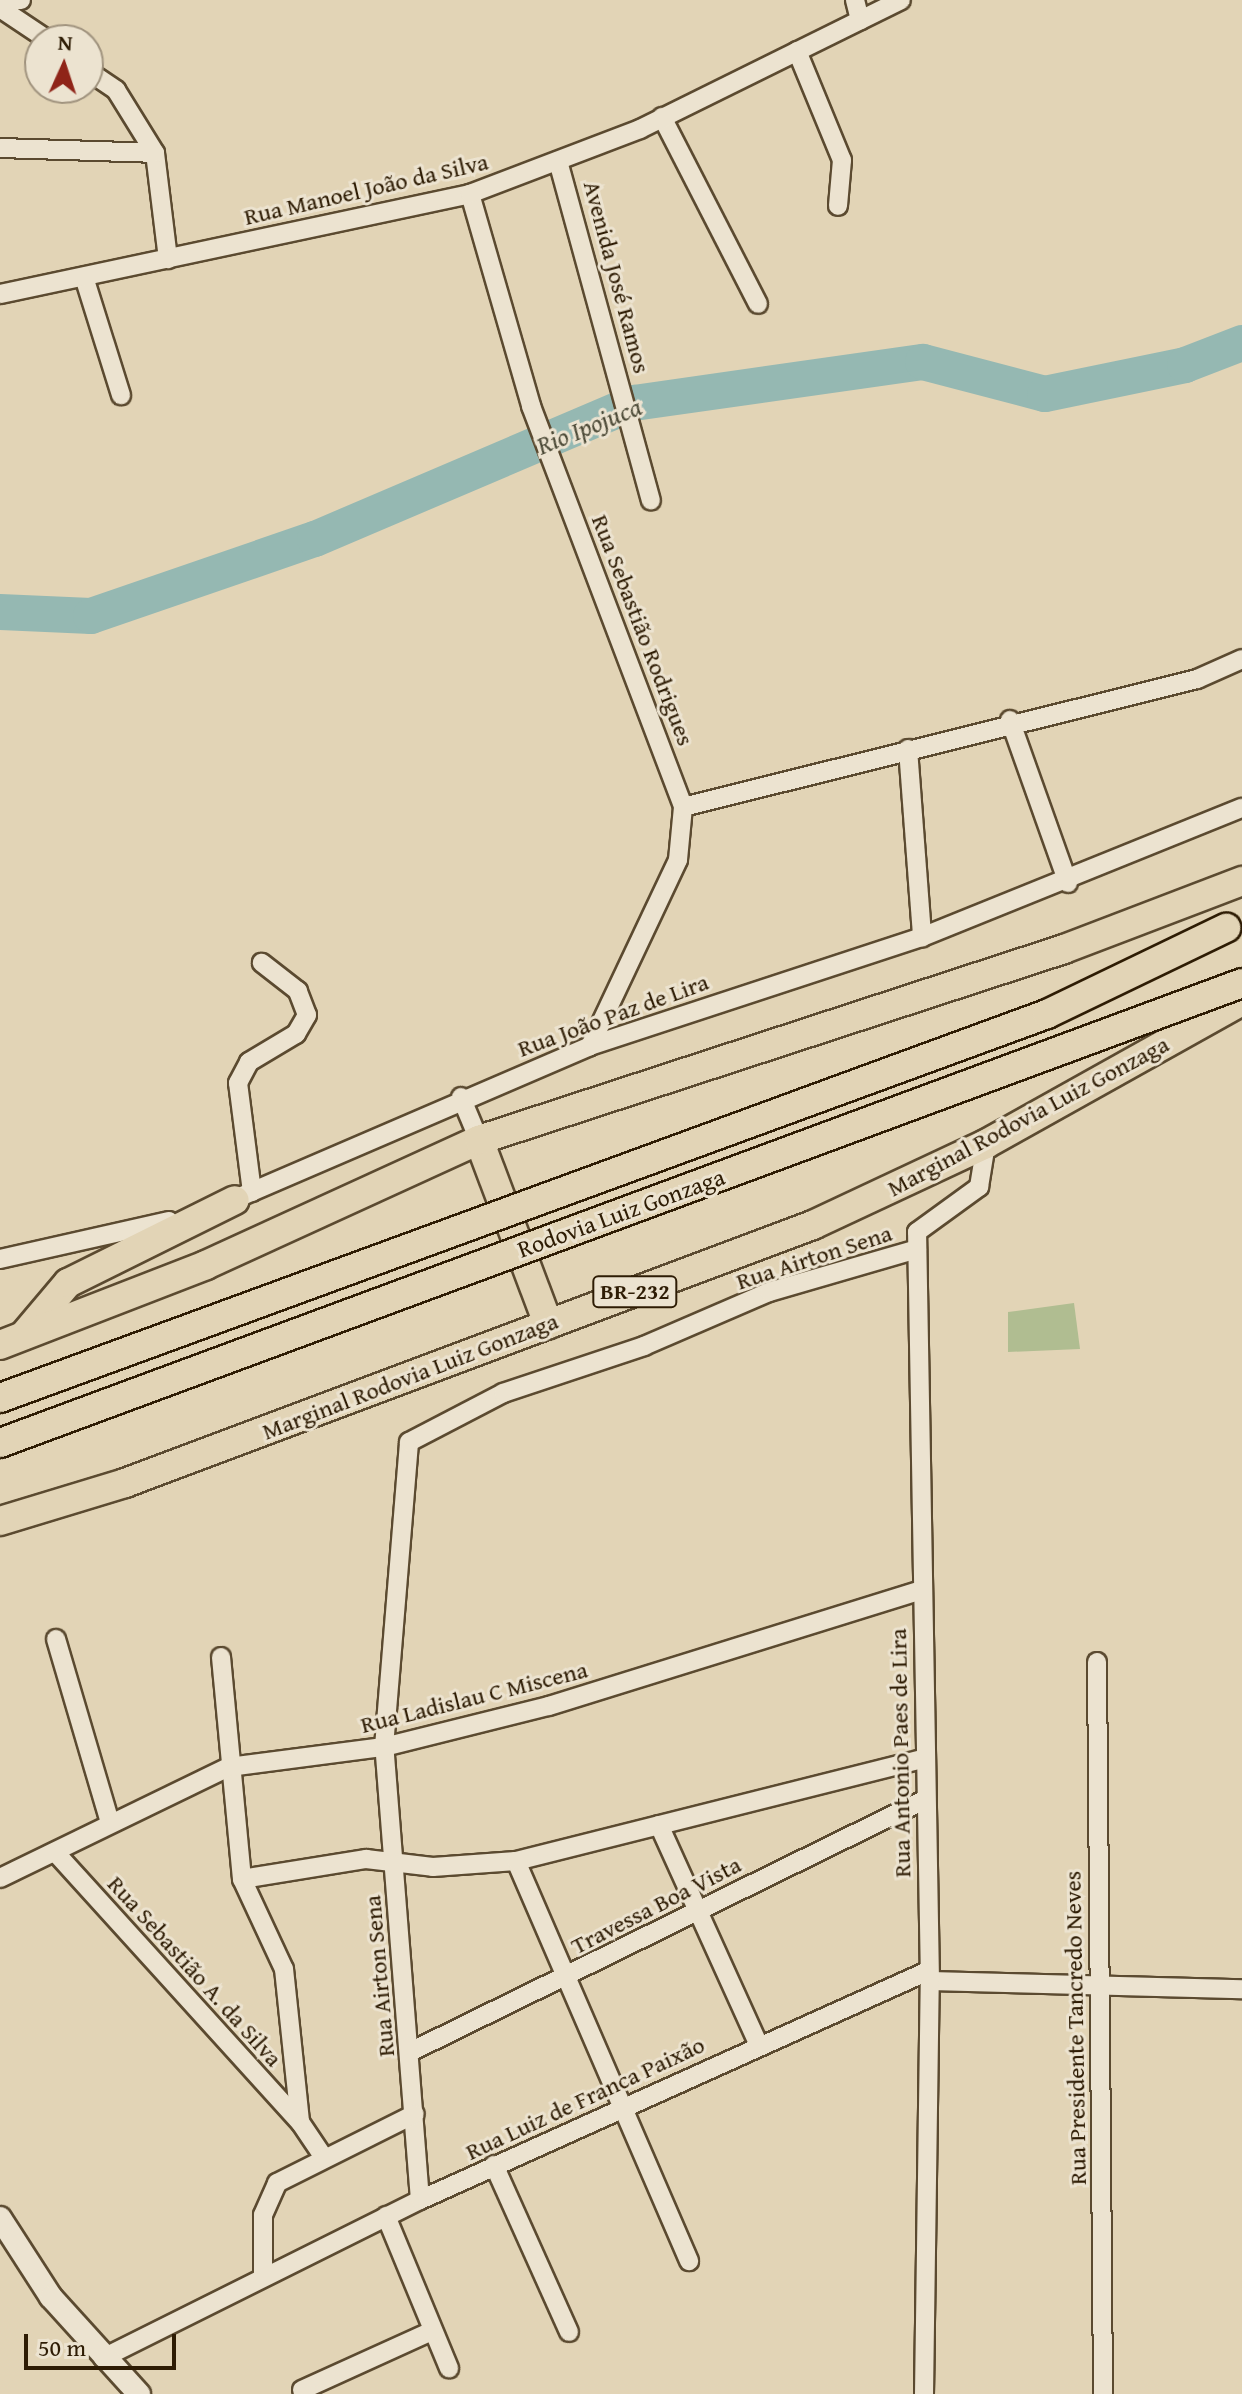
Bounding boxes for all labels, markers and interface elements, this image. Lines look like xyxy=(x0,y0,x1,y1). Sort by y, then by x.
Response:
north arrow xyxy=(24,24,104,104)
text: N xyxy=(57,26,73,58)
street label: Rua Manoel João da Silva xyxy=(241,147,491,231)
street label: Avenida José Ramos xyxy=(577,178,657,376)
water label: Rio Ipojuca xyxy=(532,391,646,461)
street label: Rua Sebastião Rodrigues xyxy=(586,510,700,750)
street label: Rua João Paz de Lira xyxy=(514,967,712,1063)
street label: Marginal Rodovia Luiz Gonzaga xyxy=(882,1029,1174,1203)
street label: Rodovia Luiz Gonzaga xyxy=(514,1162,728,1264)
street label: Rua Airton Sena xyxy=(733,1218,895,1296)
road number: BR-232 xyxy=(591,1274,679,1310)
street label: Marginal Rodovia Luiz Gonzaga xyxy=(258,1306,562,1446)
street label: Rua Antonio Paes de Lira xyxy=(883,1628,917,1878)
street label: Rua Ladislau C Miscena xyxy=(358,1655,590,1739)
street label: Travessa Boa Vista xyxy=(566,1850,746,1960)
street label: Rua Sebastião A. da Silva xyxy=(102,1870,288,2072)
street label: Rua Presidente Tancredo Neves xyxy=(1058,1871,1092,2185)
street label: Rua Airton Sena xyxy=(358,1894,400,2058)
street label: Rua Luiz de Franca Paixão xyxy=(461,2030,709,2166)
scale bar xyxy=(28,2318,180,2368)
text: 50 m xyxy=(38,2330,86,2365)

